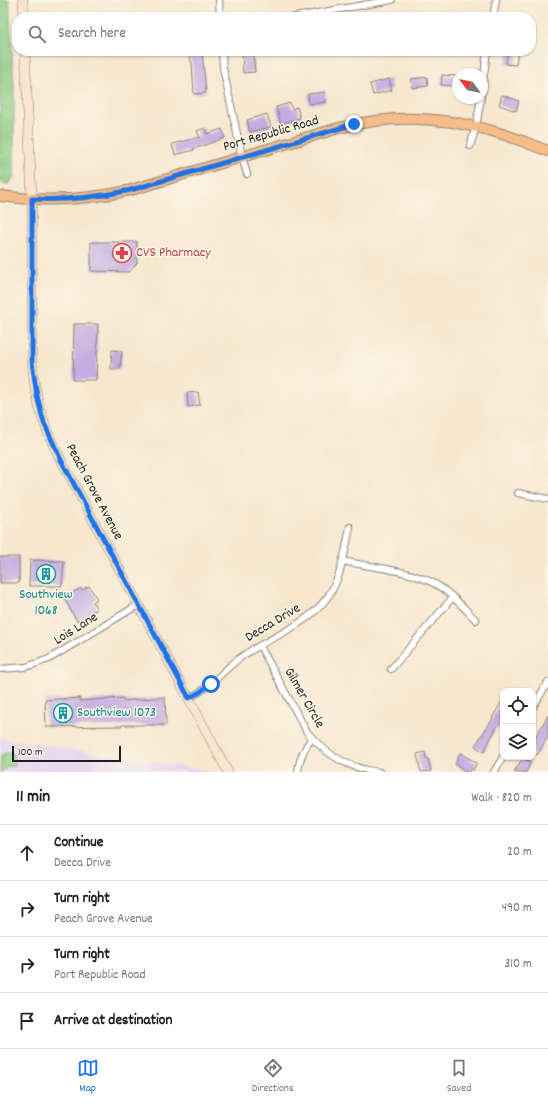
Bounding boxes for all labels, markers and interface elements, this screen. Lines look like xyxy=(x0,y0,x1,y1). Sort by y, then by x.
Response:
search box xyxy=(12,12,536,56)
icon: search xyxy=(26,23,48,45)
text: Search here xyxy=(58,23,126,45)
north arrow xyxy=(452,68,488,104)
street label: Port Republic Road xyxy=(221,111,321,157)
route end xyxy=(345,115,363,133)
pharmacy icon: CVS Pharmacy xyxy=(111,242,133,264)
place label: CVS Pharmacy xyxy=(136,243,211,263)
street label: Peach Grove Avenue xyxy=(60,440,128,544)
building icon: Southview 1068 xyxy=(35,563,57,585)
place label: Southview 1068 xyxy=(19,585,73,621)
street label: Decca Drive xyxy=(242,599,304,647)
street label: Lois Lane xyxy=(50,608,102,650)
street label: Gilmer Circle xyxy=(279,664,329,732)
route start xyxy=(202,675,220,693)
map controls xyxy=(500,688,536,760)
button: locate xyxy=(500,688,536,724)
building icon: Southview 1073 xyxy=(52,702,74,724)
place label: Southview 1073 xyxy=(77,703,156,723)
button: layers xyxy=(500,724,536,760)
scale bar xyxy=(12,744,121,763)
text: 100 m xyxy=(18,745,42,761)
text: 11 min xyxy=(16,786,50,810)
text: Walk · 820 m xyxy=(471,789,532,808)
text: Continue xyxy=(54,832,103,854)
icon: ahead xyxy=(16,842,38,864)
text: 20 m xyxy=(507,843,532,862)
text: Decca Drive xyxy=(54,854,111,873)
text: Turn right xyxy=(54,888,110,910)
icon: right xyxy=(16,898,38,920)
text: 490 m xyxy=(502,899,532,918)
text: Peach Grove Avenue xyxy=(54,910,153,929)
text: Turn right xyxy=(54,944,110,966)
icon: right xyxy=(16,954,38,976)
text: 310 m xyxy=(504,955,532,974)
text: Port Republic Road xyxy=(54,966,146,985)
icon: arrive xyxy=(16,1010,38,1032)
text: Arrive at destination xyxy=(54,1010,172,1032)
tab: Map xyxy=(77,1057,99,1097)
tab: Directions xyxy=(252,1057,294,1097)
tab: Saved xyxy=(447,1057,471,1097)

